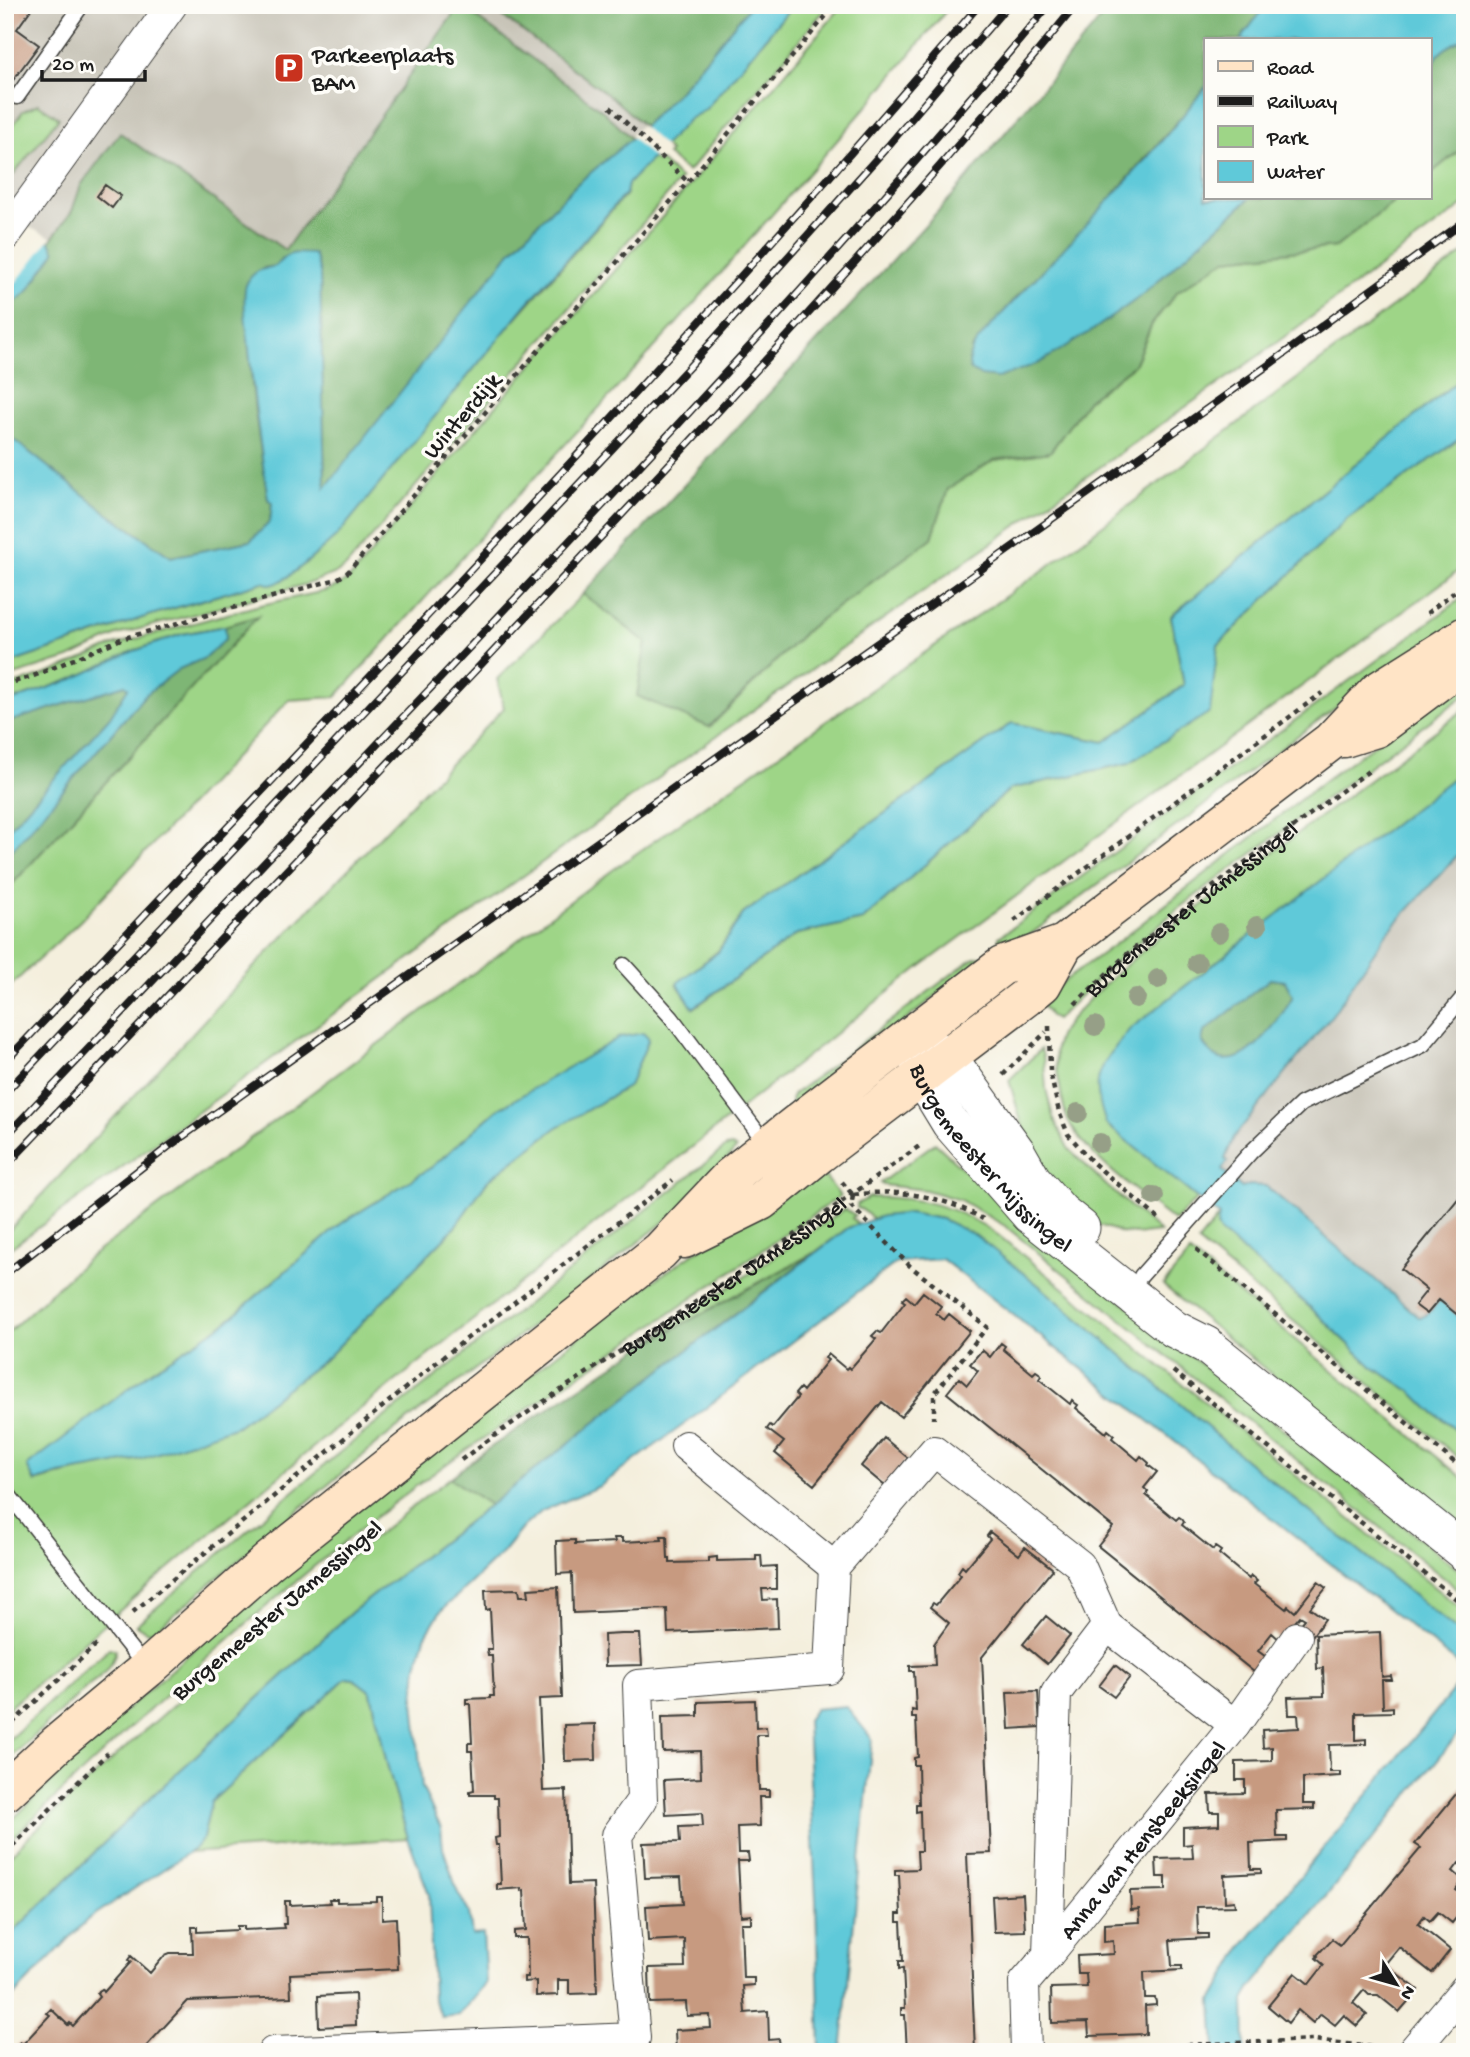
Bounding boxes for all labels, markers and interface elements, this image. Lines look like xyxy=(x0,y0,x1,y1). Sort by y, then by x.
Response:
scale bar xyxy=(42,38,145,82)
legend xyxy=(1204,38,1432,200)
place label: Parkeerplaats BAM xyxy=(311,43,455,100)
parking icon: Parkeerplaats BAM xyxy=(272,51,306,85)
text: 20 m xyxy=(52,54,94,79)
text: Road xyxy=(1267,58,1315,83)
text: Railway xyxy=(1267,92,1337,117)
text: Park xyxy=(1266,128,1310,153)
text: Water xyxy=(1267,162,1325,187)
street label: Winterdijk xyxy=(418,367,510,466)
street label: Burgemeester Jamessingel xyxy=(1079,817,1305,1006)
street label: Burgemeester Mijssingel xyxy=(901,1061,1077,1261)
street label: Burgemeester Jamessingel xyxy=(616,1192,854,1365)
street label: Burgemeester Jamessingel xyxy=(166,1515,390,1709)
street label: Anna van Hensbeeksingel xyxy=(1055,1736,1234,1947)
north arrow xyxy=(1362,1948,1432,2018)
text: N xyxy=(1394,1980,1420,2004)

